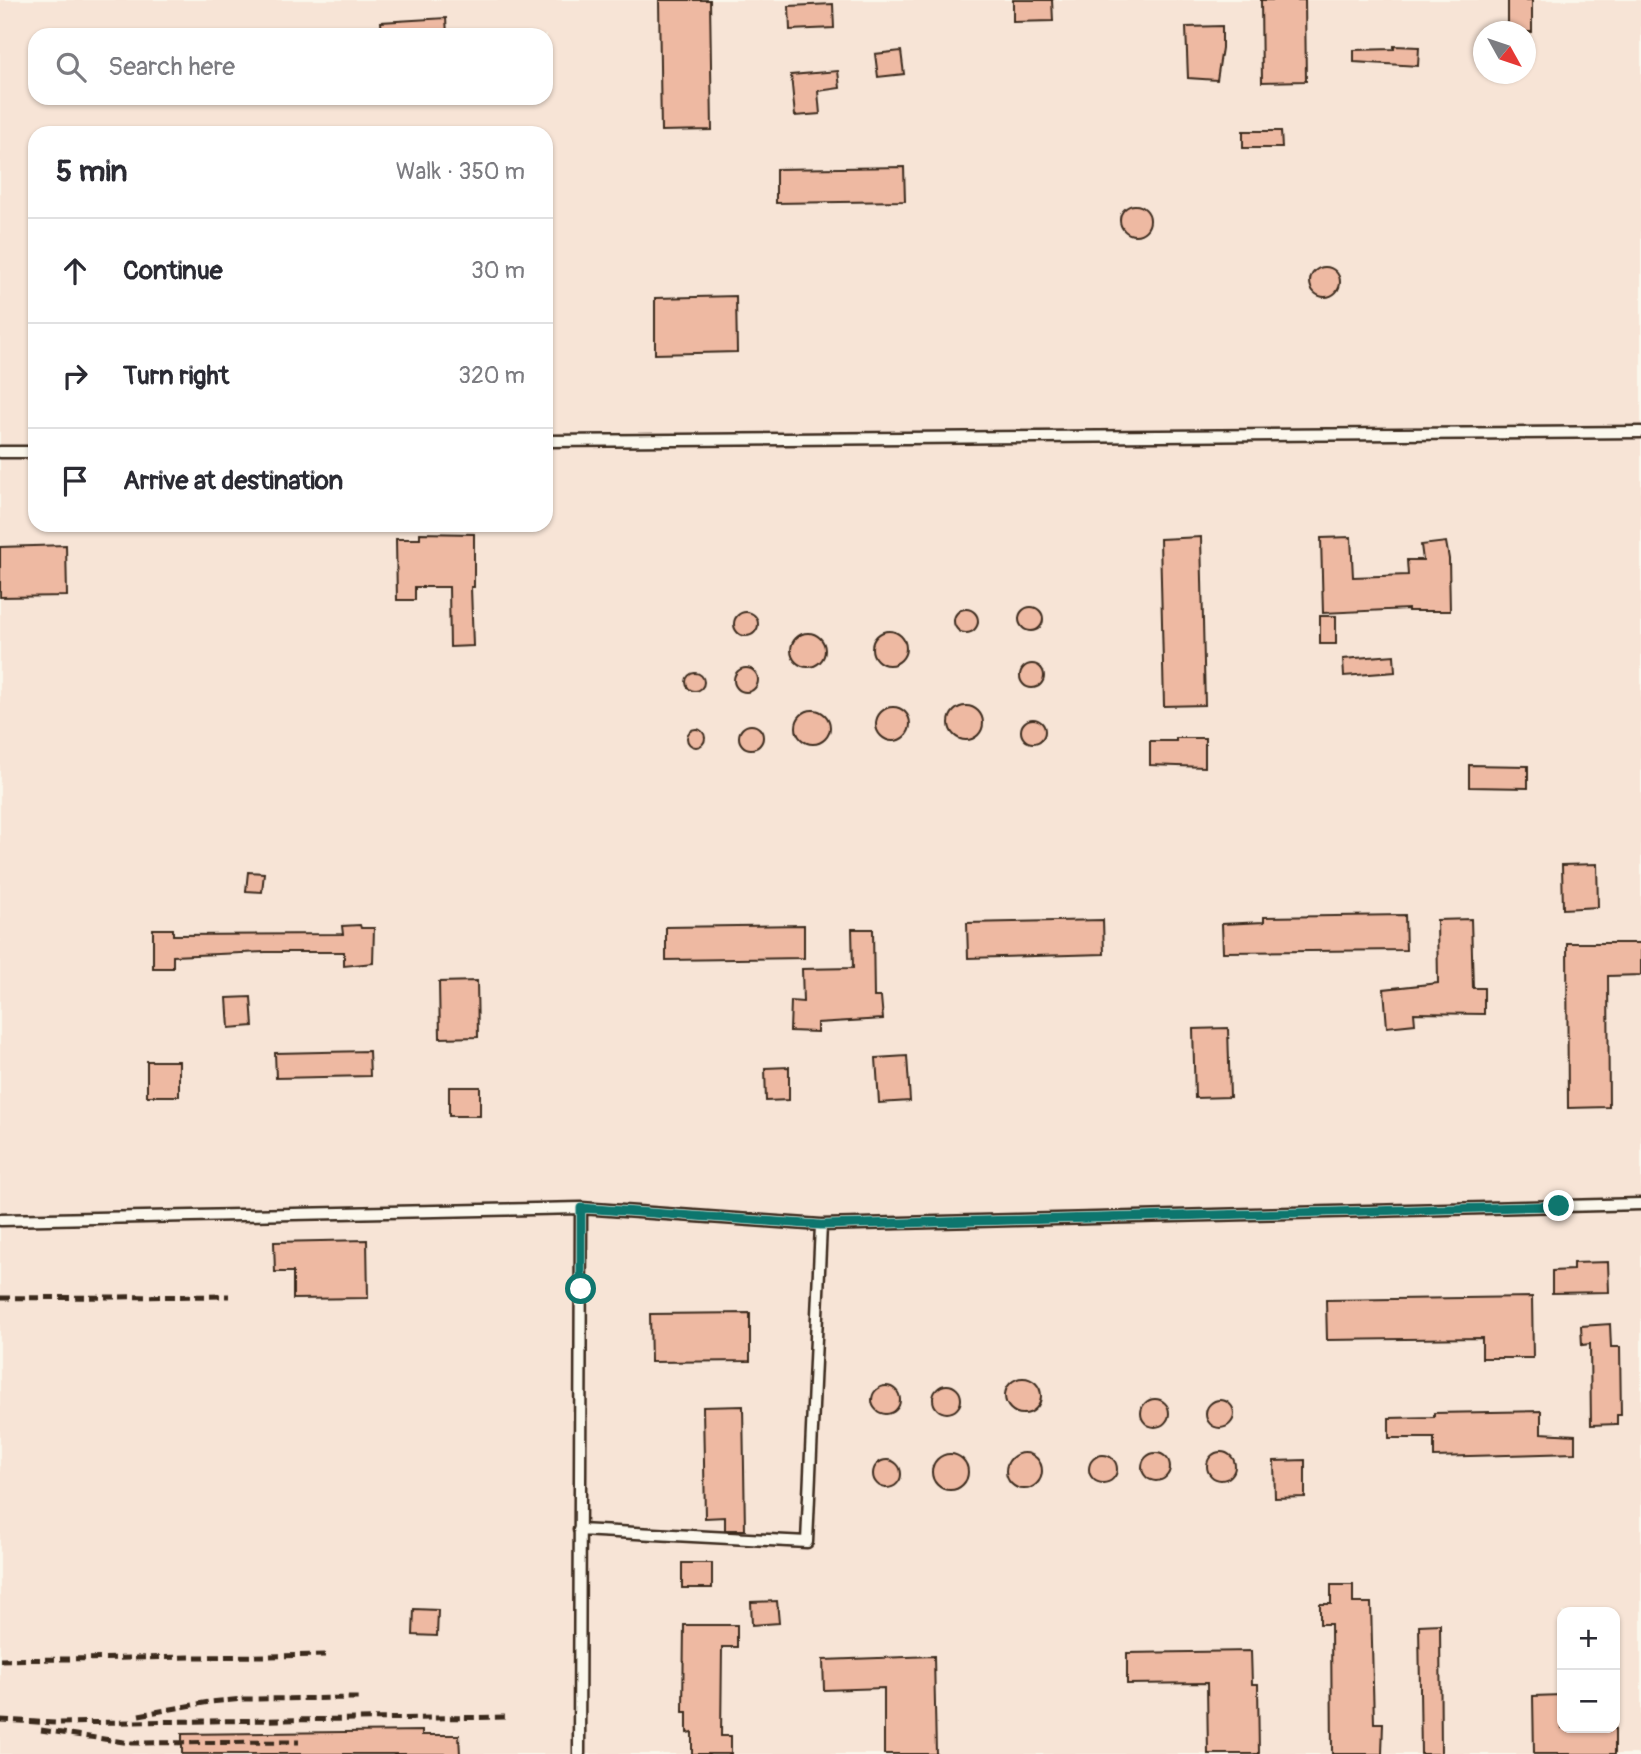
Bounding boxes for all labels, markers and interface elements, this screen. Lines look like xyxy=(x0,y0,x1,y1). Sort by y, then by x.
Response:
north arrow xyxy=(1473,21,1536,84)
search box xyxy=(28,28,553,105)
icon: search xyxy=(52,48,90,86)
text: Search here xyxy=(108,51,235,83)
text: 5 min xyxy=(56,153,127,190)
text: Walk · 350 m xyxy=(396,157,525,186)
icon: ahead xyxy=(56,252,94,290)
text: Continue xyxy=(123,255,223,287)
text: 30 m xyxy=(471,256,525,285)
icon: right xyxy=(56,357,94,395)
text: Turn right xyxy=(123,360,229,392)
text: 320 m xyxy=(458,361,525,390)
icon: arrive xyxy=(56,462,94,500)
text: Arrive at destination xyxy=(123,465,343,497)
route end xyxy=(1543,1190,1574,1221)
route start xyxy=(565,1273,596,1304)
map controls xyxy=(1557,1607,1620,1733)
button: + xyxy=(1557,1607,1620,1670)
button: − xyxy=(1557,1670,1620,1733)

